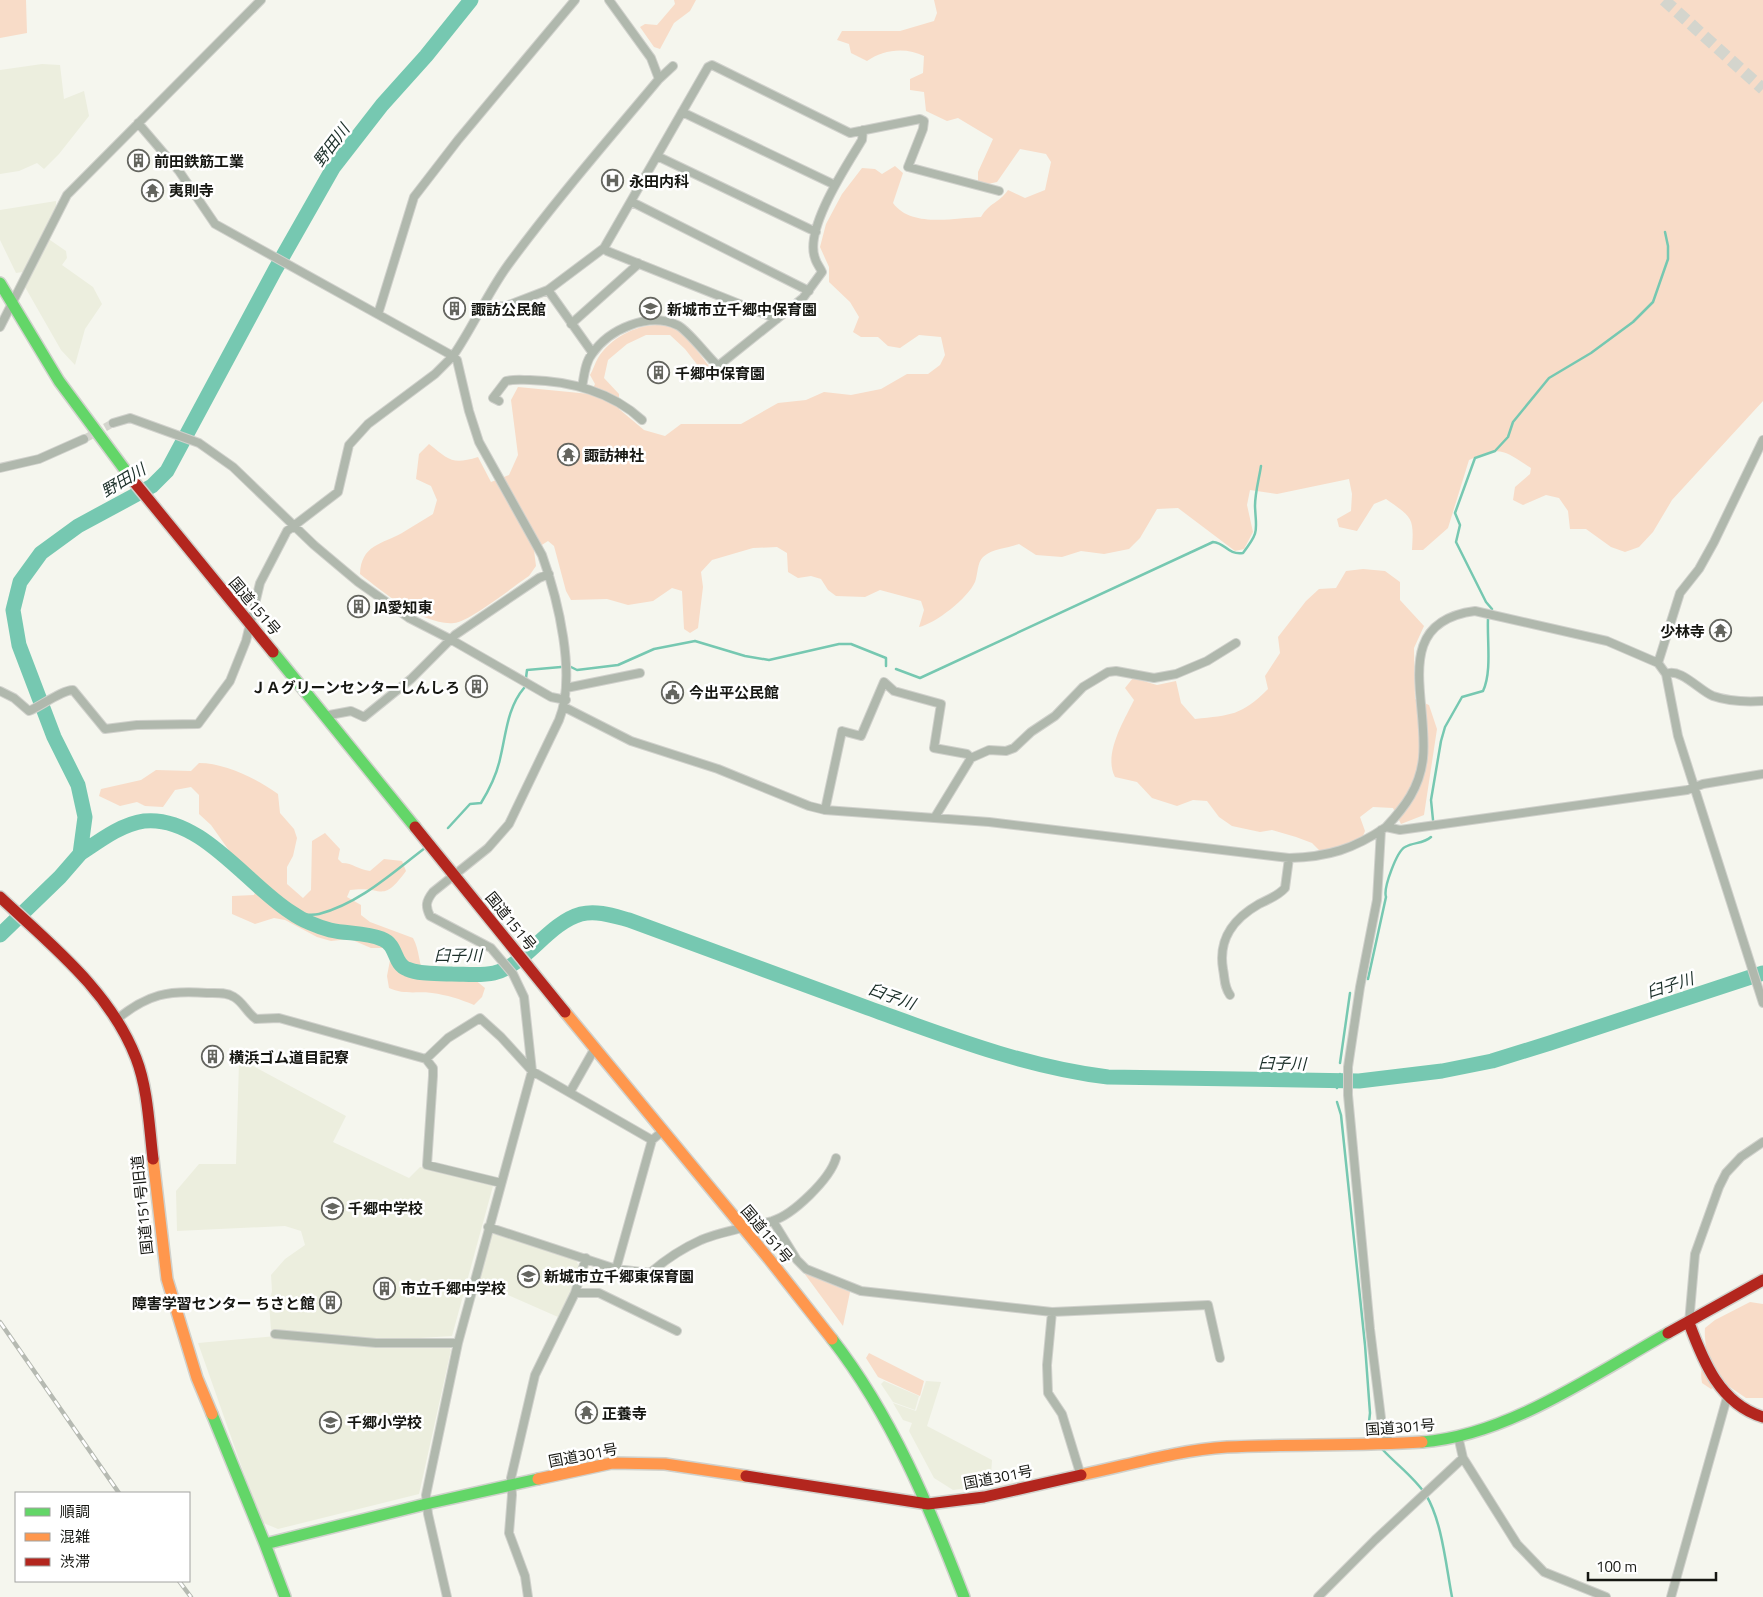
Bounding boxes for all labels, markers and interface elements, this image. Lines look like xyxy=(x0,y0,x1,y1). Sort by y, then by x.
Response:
water label: 野田川 xyxy=(307,117,356,171)
building icon: 前田鉄筋工業 xyxy=(126,149,150,173)
place label: 前田鉄筋工業 xyxy=(154,150,244,173)
hospital icon: 永田内科 xyxy=(601,169,625,193)
place label: 永田内科 xyxy=(629,170,689,193)
temple icon: 夷則寺 xyxy=(141,178,165,202)
place label: 夷則寺 xyxy=(169,179,214,202)
building icon: 諏訪公民館 xyxy=(443,297,467,321)
school or university icon: 新城市立千郷中保育園 xyxy=(639,297,663,321)
place label: 諏訪公民館 xyxy=(471,298,546,321)
place label: 新城市立千郷中保育園 xyxy=(667,298,817,321)
building icon: 千郷中保育園 xyxy=(647,361,671,385)
place label: 千郷中保育園 xyxy=(675,362,765,385)
temple icon: 諏訪神社 xyxy=(556,443,580,467)
place label: 諏訪神社 xyxy=(584,444,644,467)
water label: 野田川 xyxy=(96,456,151,503)
street label: 国道151号 xyxy=(224,572,286,640)
building icon: JA愛知東 xyxy=(346,595,370,619)
place label: JA愛知東 xyxy=(374,596,433,619)
temple icon: 少林寺 xyxy=(1709,619,1733,643)
place label: 少林寺 xyxy=(1660,620,1705,643)
building icon: ＪＡグリーンセンターしんしろ xyxy=(464,675,488,699)
place label: ＪＡグリーンセンターしんしろ xyxy=(251,676,460,699)
public building icon: 今出平公民館 xyxy=(661,680,685,704)
place label: 今出平公民館 xyxy=(689,681,779,704)
street label: 国道151号 xyxy=(480,886,542,956)
water label: 臼子川 xyxy=(434,943,484,967)
water label: 臼子川 xyxy=(1643,966,1698,1004)
water label: 臼子川 xyxy=(865,977,921,1016)
building icon: 横浜ゴム道目記寮 xyxy=(201,1045,225,1069)
place label: 横浜ゴム道目記寮 xyxy=(229,1046,349,1069)
water label: 臼子川 xyxy=(1258,1051,1308,1075)
street label: 国道151号旧道 xyxy=(125,1154,159,1256)
school or university icon: 千郷中学校 xyxy=(320,1196,344,1220)
place label: 千郷中学校 xyxy=(348,1197,423,1220)
street label: 国道151号 xyxy=(736,1200,798,1268)
school or university icon: 新城市立千郷東保育園 xyxy=(516,1264,540,1288)
place label: 新城市立千郷東保育園 xyxy=(544,1265,694,1288)
building icon: 市立千郷中学校 xyxy=(373,1276,397,1300)
place label: 市立千郷中学校 xyxy=(401,1277,506,1300)
building icon: 障害学習センター ちさと館 xyxy=(319,1291,343,1315)
place label: 障害学習センター ちさと館 xyxy=(132,1292,315,1315)
temple icon: 正養寺 xyxy=(574,1401,598,1425)
place label: 正養寺 xyxy=(602,1402,647,1425)
school or university icon: 千郷小学校 xyxy=(319,1410,343,1434)
place label: 千郷小学校 xyxy=(347,1411,422,1434)
street label: 国道301号 xyxy=(1364,1413,1436,1441)
street label: 国道301号 xyxy=(546,1437,620,1473)
street label: 国道301号 xyxy=(961,1459,1035,1495)
legend xyxy=(15,1492,190,1582)
text: 順調 xyxy=(60,1500,90,1523)
text: 混雑 xyxy=(60,1525,90,1548)
text: 渋滞 xyxy=(60,1550,90,1573)
scale bar xyxy=(1588,1550,1716,1582)
text: 100 m xyxy=(1596,1555,1637,1578)

